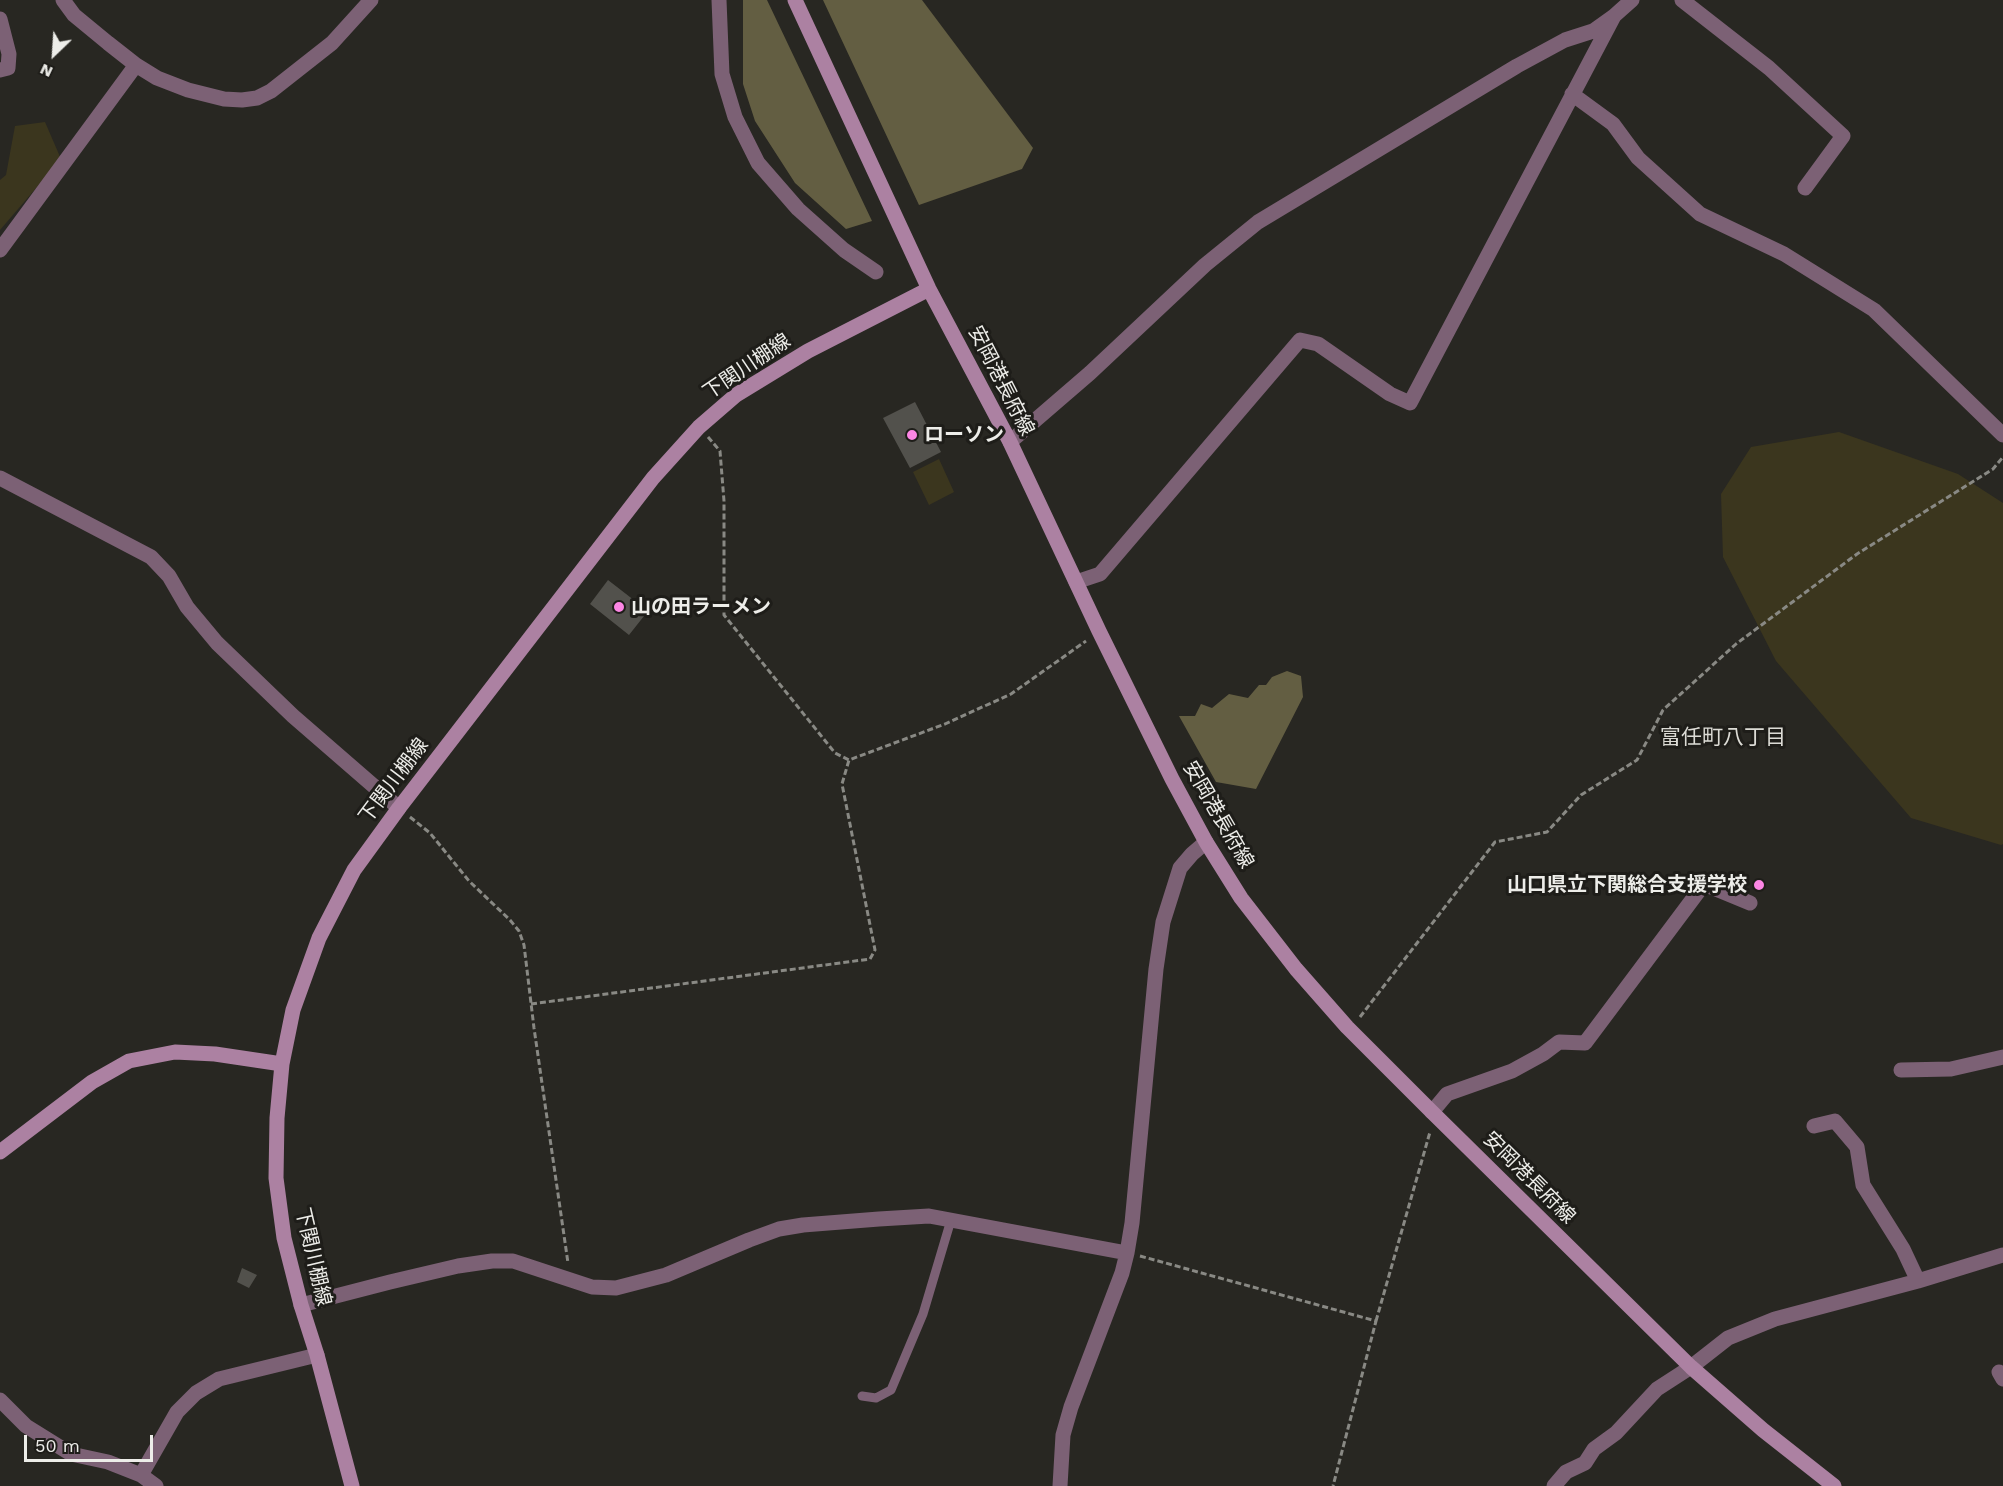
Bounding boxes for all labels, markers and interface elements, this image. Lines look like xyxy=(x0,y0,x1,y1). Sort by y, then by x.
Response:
north arrow xyxy=(24,24,84,84)
text: N xyxy=(37,60,56,82)
street label: 安岡港長府線 xyxy=(963,322,1039,440)
street label: 下関川棚線 xyxy=(699,329,795,405)
place label: ローソン xyxy=(924,423,1004,447)
marker: ローソン xyxy=(905,428,919,442)
place label: 山の田ラーメン xyxy=(631,595,771,619)
marker: 山の田ラーメン xyxy=(612,600,626,614)
district label: 富任町八丁目 xyxy=(1660,725,1786,751)
street label: 下関川棚線 xyxy=(354,734,434,828)
street label: 安岡港長府線 xyxy=(1178,757,1258,873)
place label: 山口県立下関総合支援学校 xyxy=(1507,873,1747,897)
marker: 山口県立下関総合支援学校 xyxy=(1752,878,1766,892)
street label: 安岡港長府線 xyxy=(1478,1127,1580,1229)
street label: 下関川棚線 xyxy=(290,1206,336,1308)
scale bar xyxy=(27,1423,156,1461)
text: 50 m xyxy=(35,1435,80,1456)

